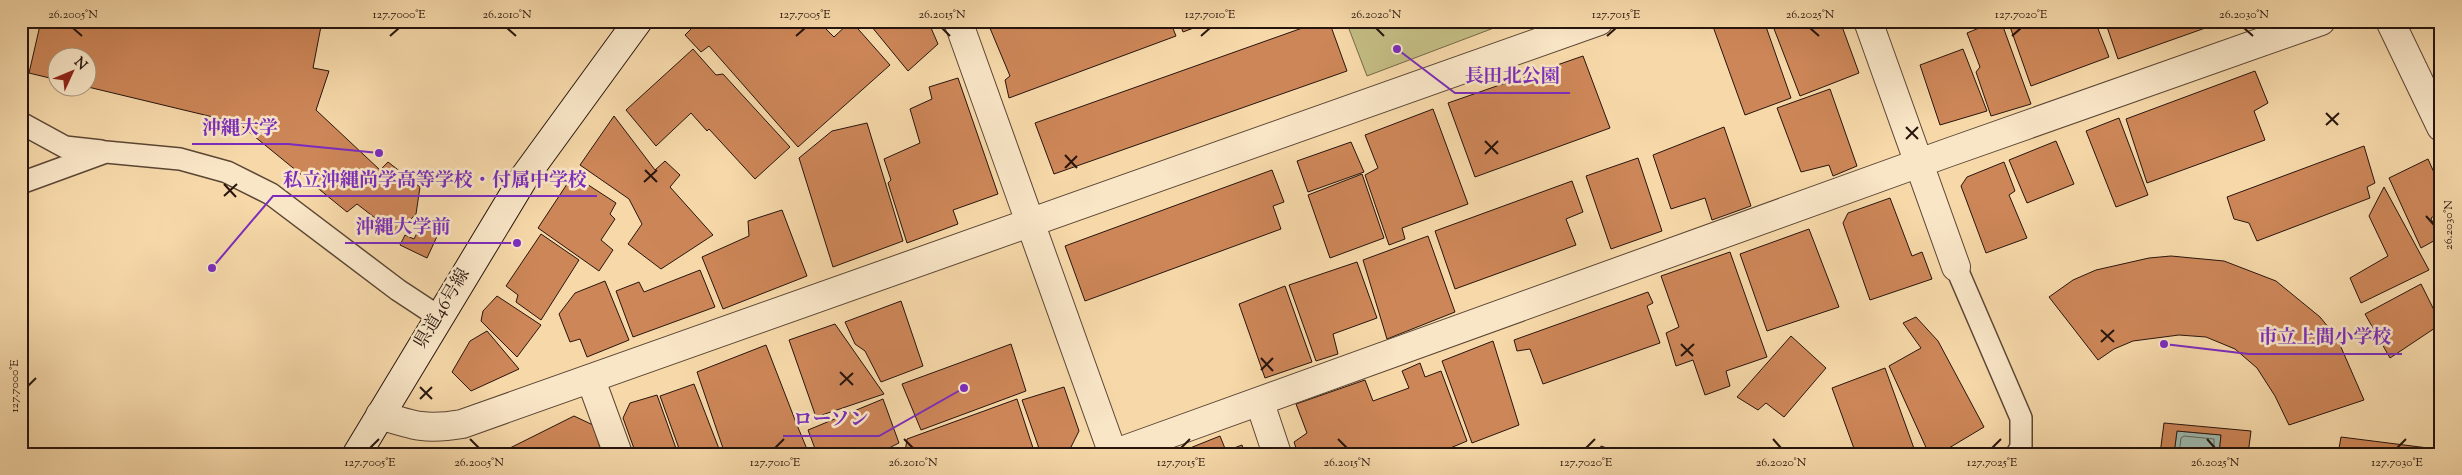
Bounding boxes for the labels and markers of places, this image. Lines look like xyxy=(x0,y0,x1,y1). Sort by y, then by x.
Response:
callout: 長田北公園 xyxy=(1455,59,1570,93)
callout: 沖縄大学 xyxy=(192,110,288,144)
callout: 私立沖縄尚学高等学校・付属中学校 xyxy=(273,162,597,196)
callout: 沖縄大学前 xyxy=(345,209,460,243)
callout: 市立上間小学校 xyxy=(2249,320,2402,354)
callout: ローソン xyxy=(783,402,879,436)

